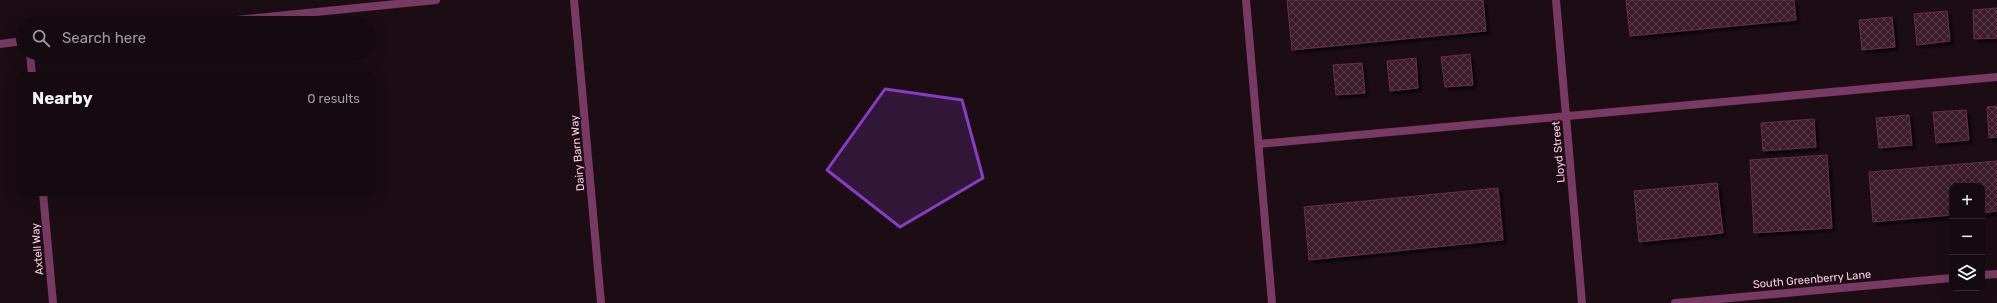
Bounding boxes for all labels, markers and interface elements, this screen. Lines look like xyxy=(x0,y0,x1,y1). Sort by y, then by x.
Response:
search box xyxy=(16,16,376,60)
icon: search xyxy=(30,27,52,49)
text: Search here xyxy=(62,29,146,47)
text: Nearby xyxy=(32,88,93,108)
text: 0 results xyxy=(307,91,360,106)
street label: Dairy Barn Way xyxy=(568,114,587,192)
street label: Lloyd Street xyxy=(1549,120,1568,183)
map controls xyxy=(1949,183,1985,291)
button: + xyxy=(1949,183,1985,219)
button: − xyxy=(1949,219,1985,255)
street label: Axtell Way xyxy=(29,222,46,276)
button: layers xyxy=(1949,255,1985,291)
street label: South Greenberry Lane xyxy=(1752,268,1872,291)

